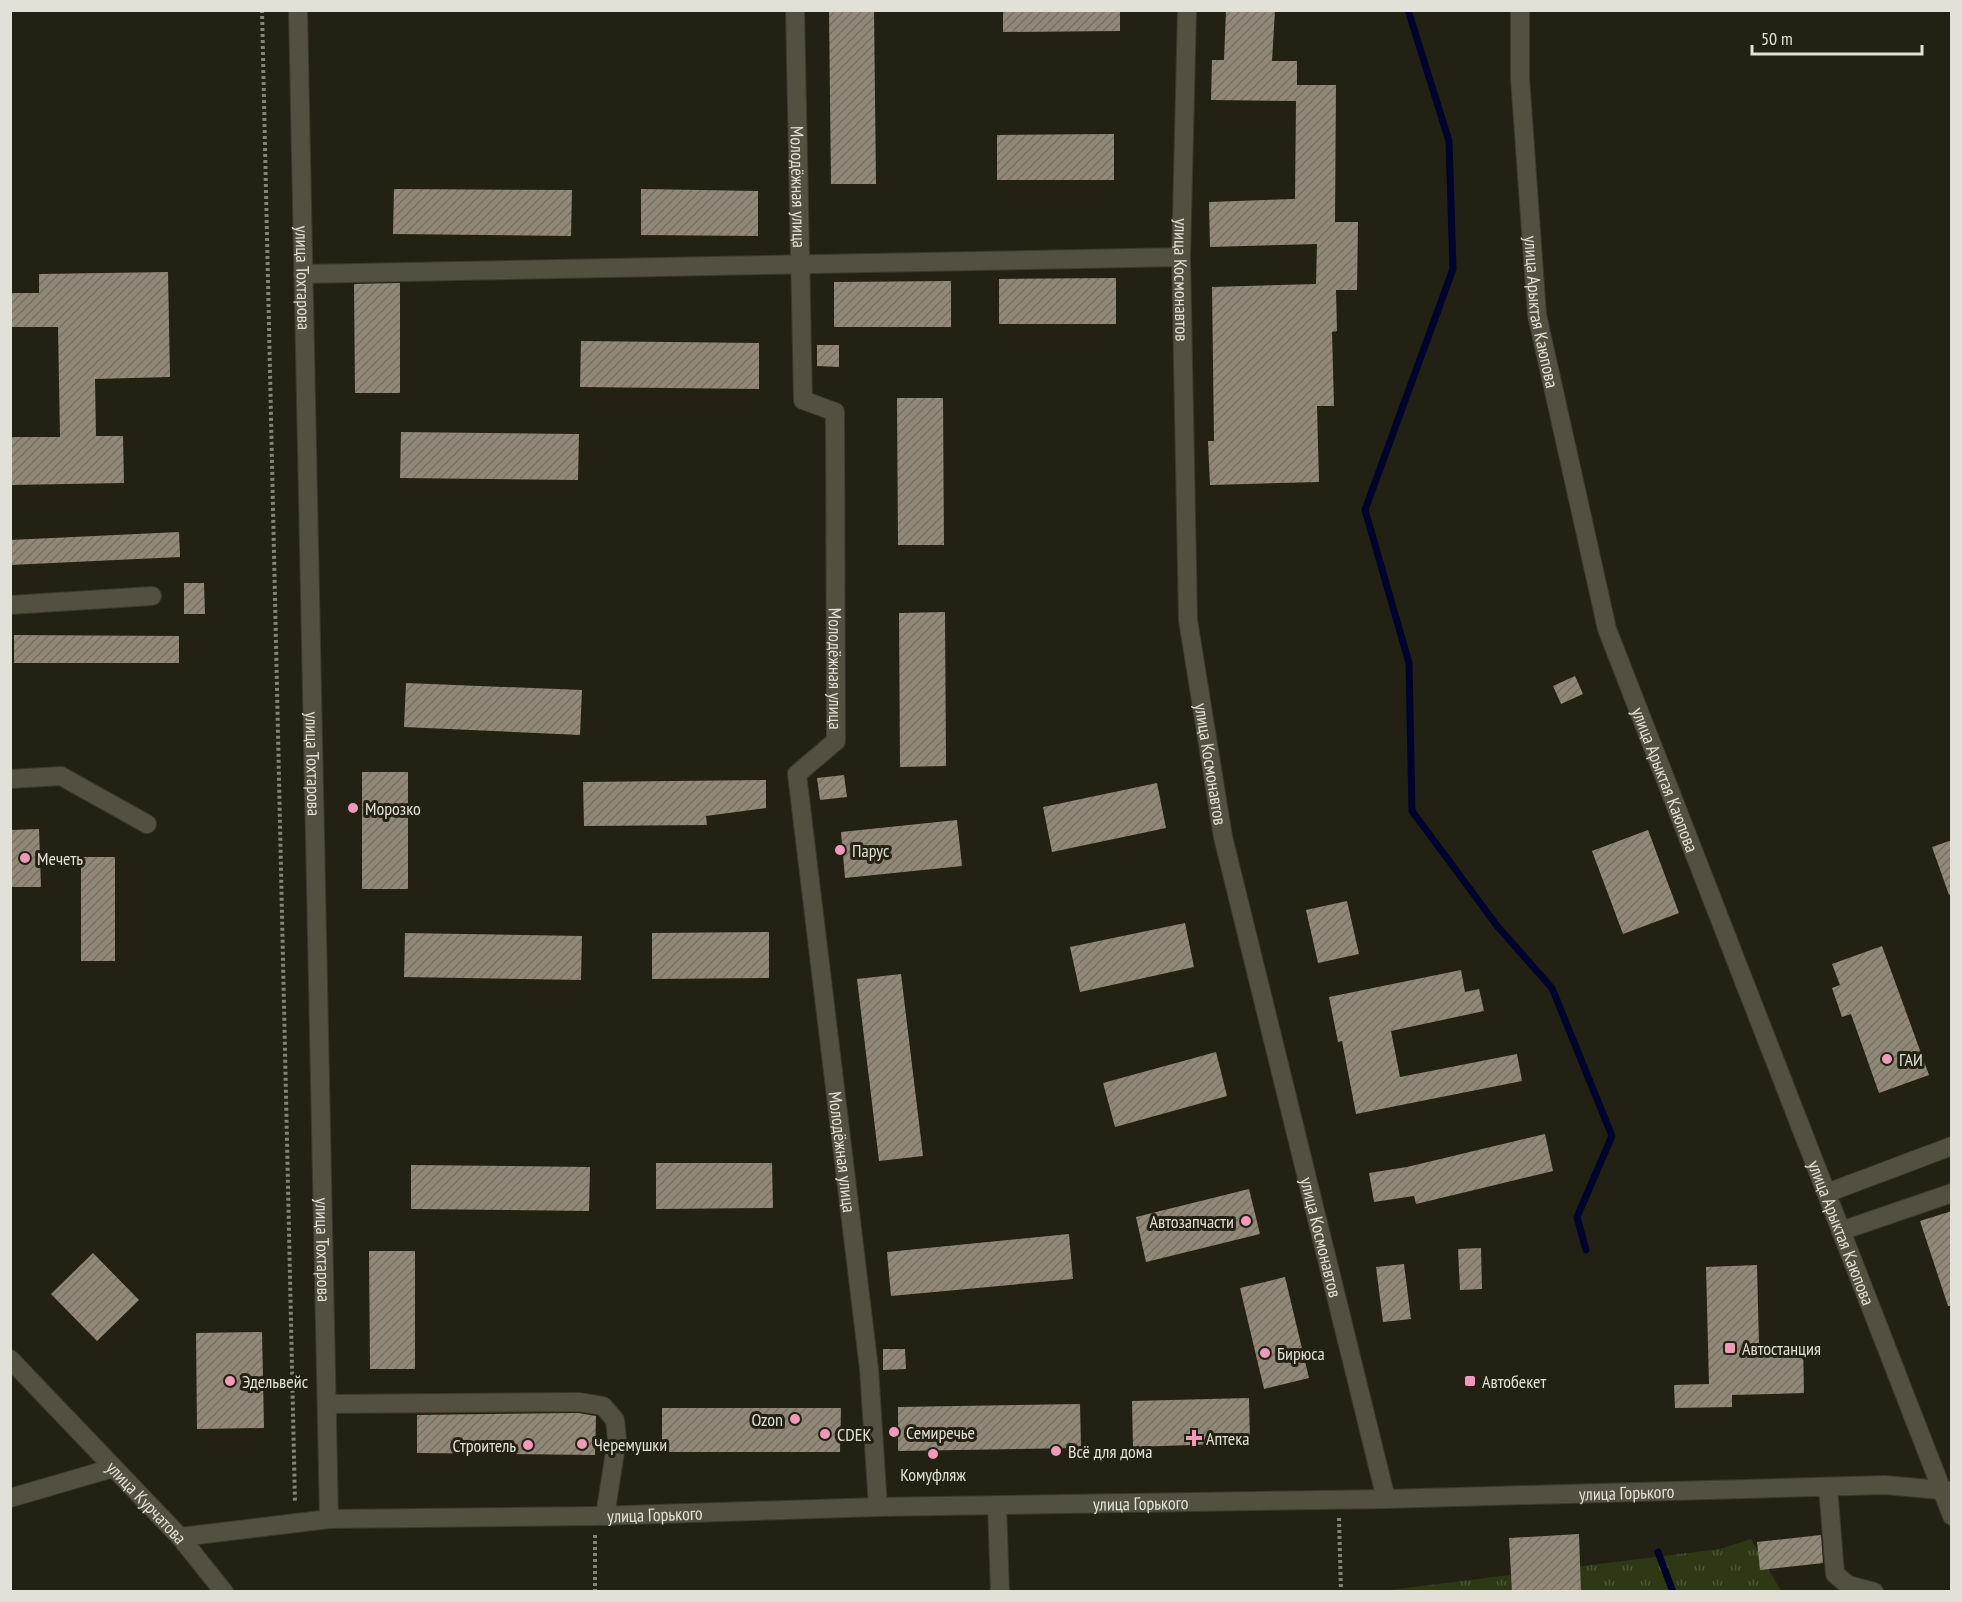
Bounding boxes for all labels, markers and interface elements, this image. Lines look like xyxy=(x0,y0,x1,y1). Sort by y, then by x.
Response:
scale bar xyxy=(1752,18,1922,56)
text: 50 m xyxy=(1761,27,1793,50)
street label: Молодёжная улица xyxy=(786,126,811,248)
street label: улица Космонавтов xyxy=(1169,218,1194,342)
street label: улица Тохтарова xyxy=(291,225,316,330)
street label: улица Арыктая Каюпова xyxy=(1520,235,1564,390)
street label: Молодёжная улица xyxy=(824,608,847,730)
street label: улица Космонавтов xyxy=(1190,701,1232,827)
street label: улица Арыктая Каюпова xyxy=(1627,704,1704,855)
street label: улица Тохтарова xyxy=(301,711,326,816)
place label: Морозко xyxy=(365,797,421,820)
marker: Морозко xyxy=(346,801,360,815)
place label: Парус xyxy=(852,839,890,862)
marker: Парус xyxy=(833,843,847,857)
place label: Мечеть xyxy=(37,847,83,870)
marker: Мечеть xyxy=(18,851,32,865)
place label: ГАИ xyxy=(1899,1048,1923,1071)
marker: ГАИ xyxy=(1880,1052,1894,1066)
street label: Молодёжная улица xyxy=(824,1090,861,1214)
street label: улица Арыктая Каюпова xyxy=(1803,1157,1880,1308)
street label: улица Космонавтов xyxy=(1296,1175,1347,1300)
street label: улица Тохтарова xyxy=(311,1197,336,1302)
place label: Автозапчасти xyxy=(1149,1210,1234,1233)
marker: Автозапчасти xyxy=(1239,1214,1253,1228)
place label: Автостанция xyxy=(1742,1337,1821,1360)
marker: Автостанция xyxy=(1723,1341,1737,1355)
place label: Бирюса xyxy=(1277,1342,1325,1365)
marker: Бирюса xyxy=(1258,1346,1272,1360)
place label: Эдельвейс xyxy=(242,1370,309,1393)
place label: Автобекет xyxy=(1482,1370,1547,1393)
marker: Эдельвейс xyxy=(223,1374,237,1388)
marker: Автобекет xyxy=(1463,1374,1477,1388)
place label: Ozon xyxy=(751,1408,783,1431)
marker: Ozon xyxy=(788,1412,802,1426)
place label: Семиречье xyxy=(906,1421,975,1444)
place label: CDEK xyxy=(837,1423,871,1446)
marker: Семиречье xyxy=(887,1425,901,1439)
marker: CDEK xyxy=(818,1427,832,1441)
place label: Аптека xyxy=(1206,1427,1249,1450)
marker: Аптека xyxy=(1187,1431,1201,1445)
place label: Черемушки xyxy=(594,1433,667,1456)
place label: Строитель xyxy=(453,1434,516,1457)
marker: Черемушки xyxy=(575,1437,589,1451)
marker: Строитель xyxy=(521,1438,535,1452)
place label: Всё для дома xyxy=(1068,1440,1152,1463)
marker: Всё для дома xyxy=(1049,1444,1063,1458)
marker: Комуфляж xyxy=(926,1447,940,1461)
street label: улица Курчатова xyxy=(102,1456,192,1548)
place label: Комуфляж xyxy=(900,1463,966,1486)
street label: улица Горького xyxy=(1579,1479,1675,1505)
street label: улица Горького xyxy=(1093,1491,1189,1515)
street label: улица Горького xyxy=(607,1501,703,1527)

